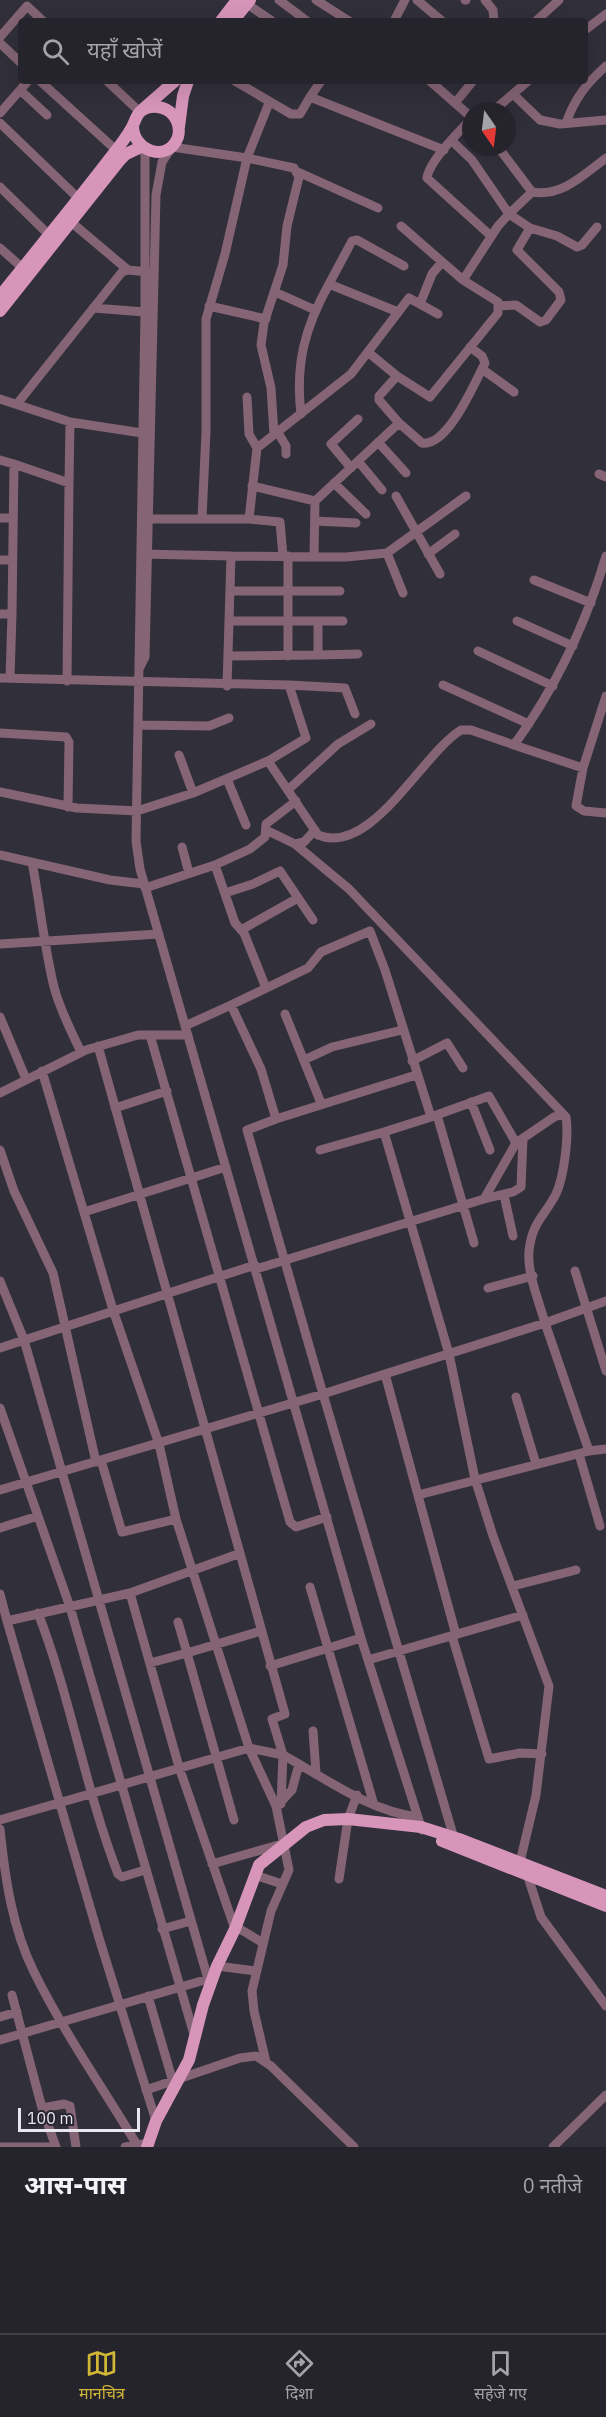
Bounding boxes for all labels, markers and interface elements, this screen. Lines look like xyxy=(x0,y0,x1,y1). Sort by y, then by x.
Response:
search box xyxy=(18,18,588,84)
icon: search xyxy=(39,35,72,68)
text: यहाँ खोजें xyxy=(87,35,162,64)
north arrow xyxy=(462,102,516,156)
scale bar xyxy=(18,2105,140,2132)
text: 100 m xyxy=(27,2108,74,2128)
text: आस-पास xyxy=(24,2167,126,2201)
text: 0 नतीजे xyxy=(523,2172,582,2199)
tab: मानचित्र xyxy=(79,2347,125,2406)
tab: दिशा xyxy=(283,2347,316,2406)
tab: सहेजे गए xyxy=(474,2347,527,2406)

